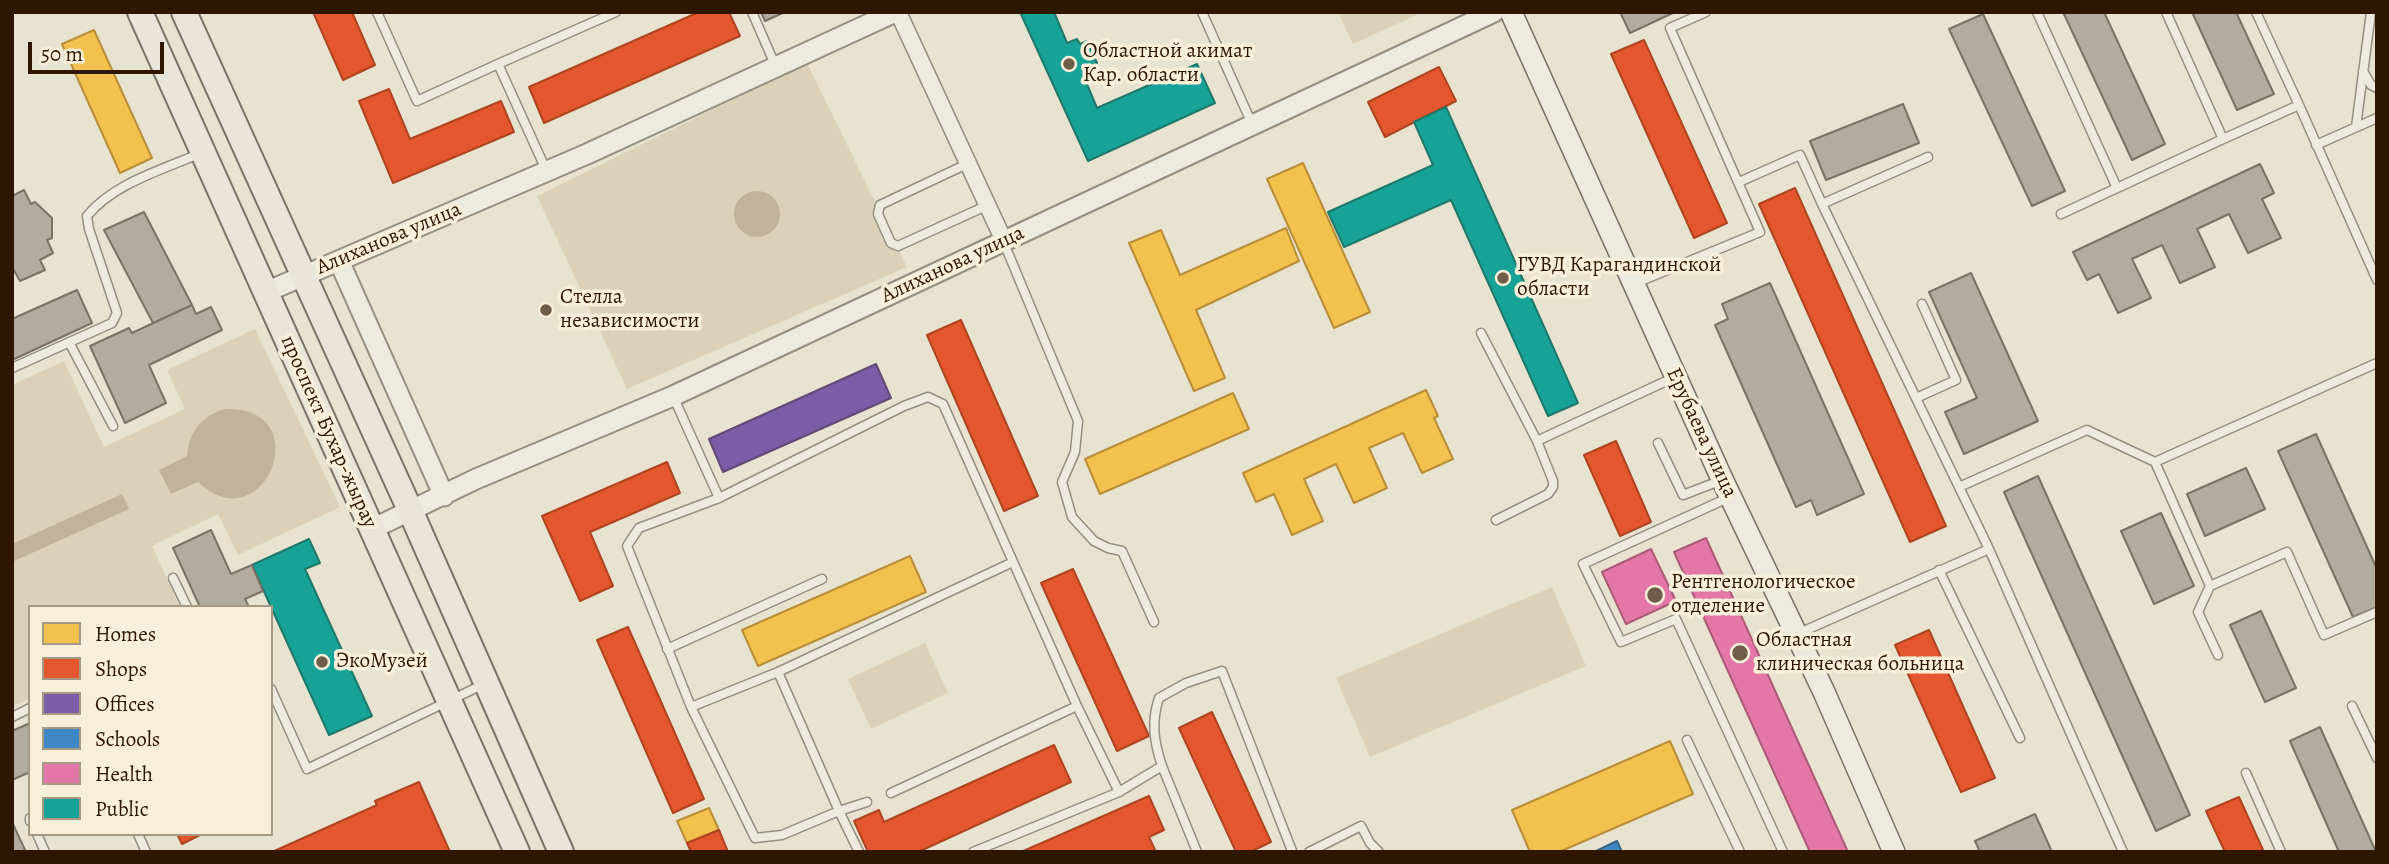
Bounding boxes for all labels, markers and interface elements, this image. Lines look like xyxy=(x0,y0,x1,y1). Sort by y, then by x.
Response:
scale bar xyxy=(32,28,168,72)
place label: Областной акимат Кар. области xyxy=(1083,39,1252,89)
text: 50 m xyxy=(41,40,83,68)
marker: Областной акимат Кар. области xyxy=(1061,56,1077,72)
street label: Алиханова улица xyxy=(313,197,465,281)
street label: Алиханова улица xyxy=(878,221,1028,309)
place label: ГУВД Карагандинской области xyxy=(1517,253,1721,303)
marker: ГУВД Карагандинской области xyxy=(1495,270,1511,286)
place label: Стелла независимости xyxy=(560,285,700,335)
marker: Стелла независимости xyxy=(538,302,554,318)
street label: проспект Бухар-жырау xyxy=(274,332,382,532)
street label: Ерубаева улица xyxy=(1660,364,1742,502)
place label: Рентгенологическое отделение xyxy=(1671,570,1855,620)
marker: Рентгенологическое отделение xyxy=(1645,585,1665,605)
legend xyxy=(28,605,273,836)
text: Homes xyxy=(95,620,156,648)
place label: Областная клиническая больница xyxy=(1756,628,1965,678)
marker: Областная клиническая больница xyxy=(1730,643,1750,663)
place label: ЭкоМузей xyxy=(336,649,428,675)
marker: ЭкоМузей xyxy=(314,654,330,670)
text: Shops xyxy=(95,655,147,683)
text: Offices xyxy=(95,690,155,718)
text: Schools xyxy=(95,725,160,753)
text: Health xyxy=(95,760,153,788)
text: Public xyxy=(95,795,149,823)

